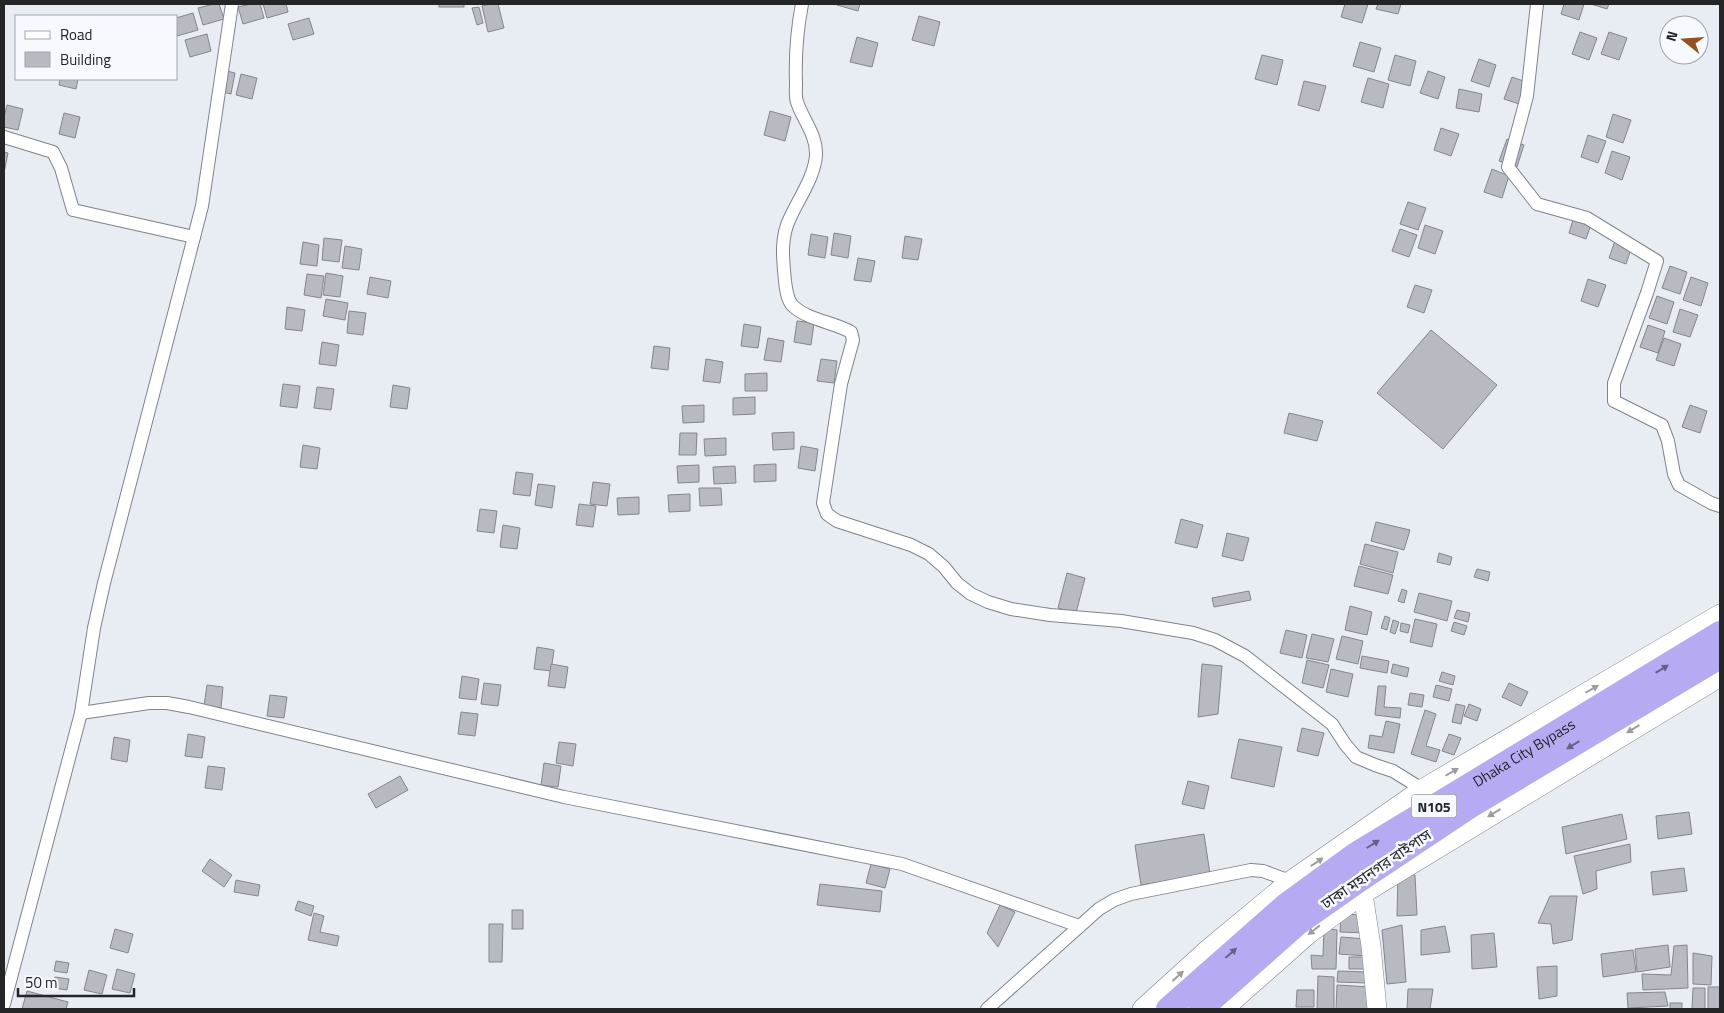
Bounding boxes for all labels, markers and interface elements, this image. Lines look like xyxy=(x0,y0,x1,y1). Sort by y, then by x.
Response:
legend xyxy=(15,15,178,80)
north arrow xyxy=(1659,15,1709,65)
text: Road xyxy=(60,23,92,46)
text: N xyxy=(1660,28,1683,44)
text: Building xyxy=(60,48,111,71)
one-way arrow xyxy=(1655,664,1668,673)
one-way arrow xyxy=(1585,685,1599,694)
street label: Dhaka City Bypass xyxy=(1468,712,1579,792)
one-way arrow xyxy=(1627,725,1640,734)
one-way arrow xyxy=(1567,740,1580,749)
one-way arrow xyxy=(1445,767,1458,776)
road number: N105 xyxy=(1412,794,1456,818)
one-way arrow xyxy=(1488,808,1501,817)
street label: ঢাকা মহানগর বাইপাস xyxy=(1315,823,1436,915)
one-way arrow xyxy=(1367,839,1380,848)
one-way arrow xyxy=(1310,857,1324,867)
one-way arrow xyxy=(1307,925,1321,935)
one-way arrow xyxy=(1224,948,1237,959)
scale bar xyxy=(18,966,134,998)
text: 50 m xyxy=(25,971,58,994)
one-way arrow xyxy=(1172,971,1185,982)

